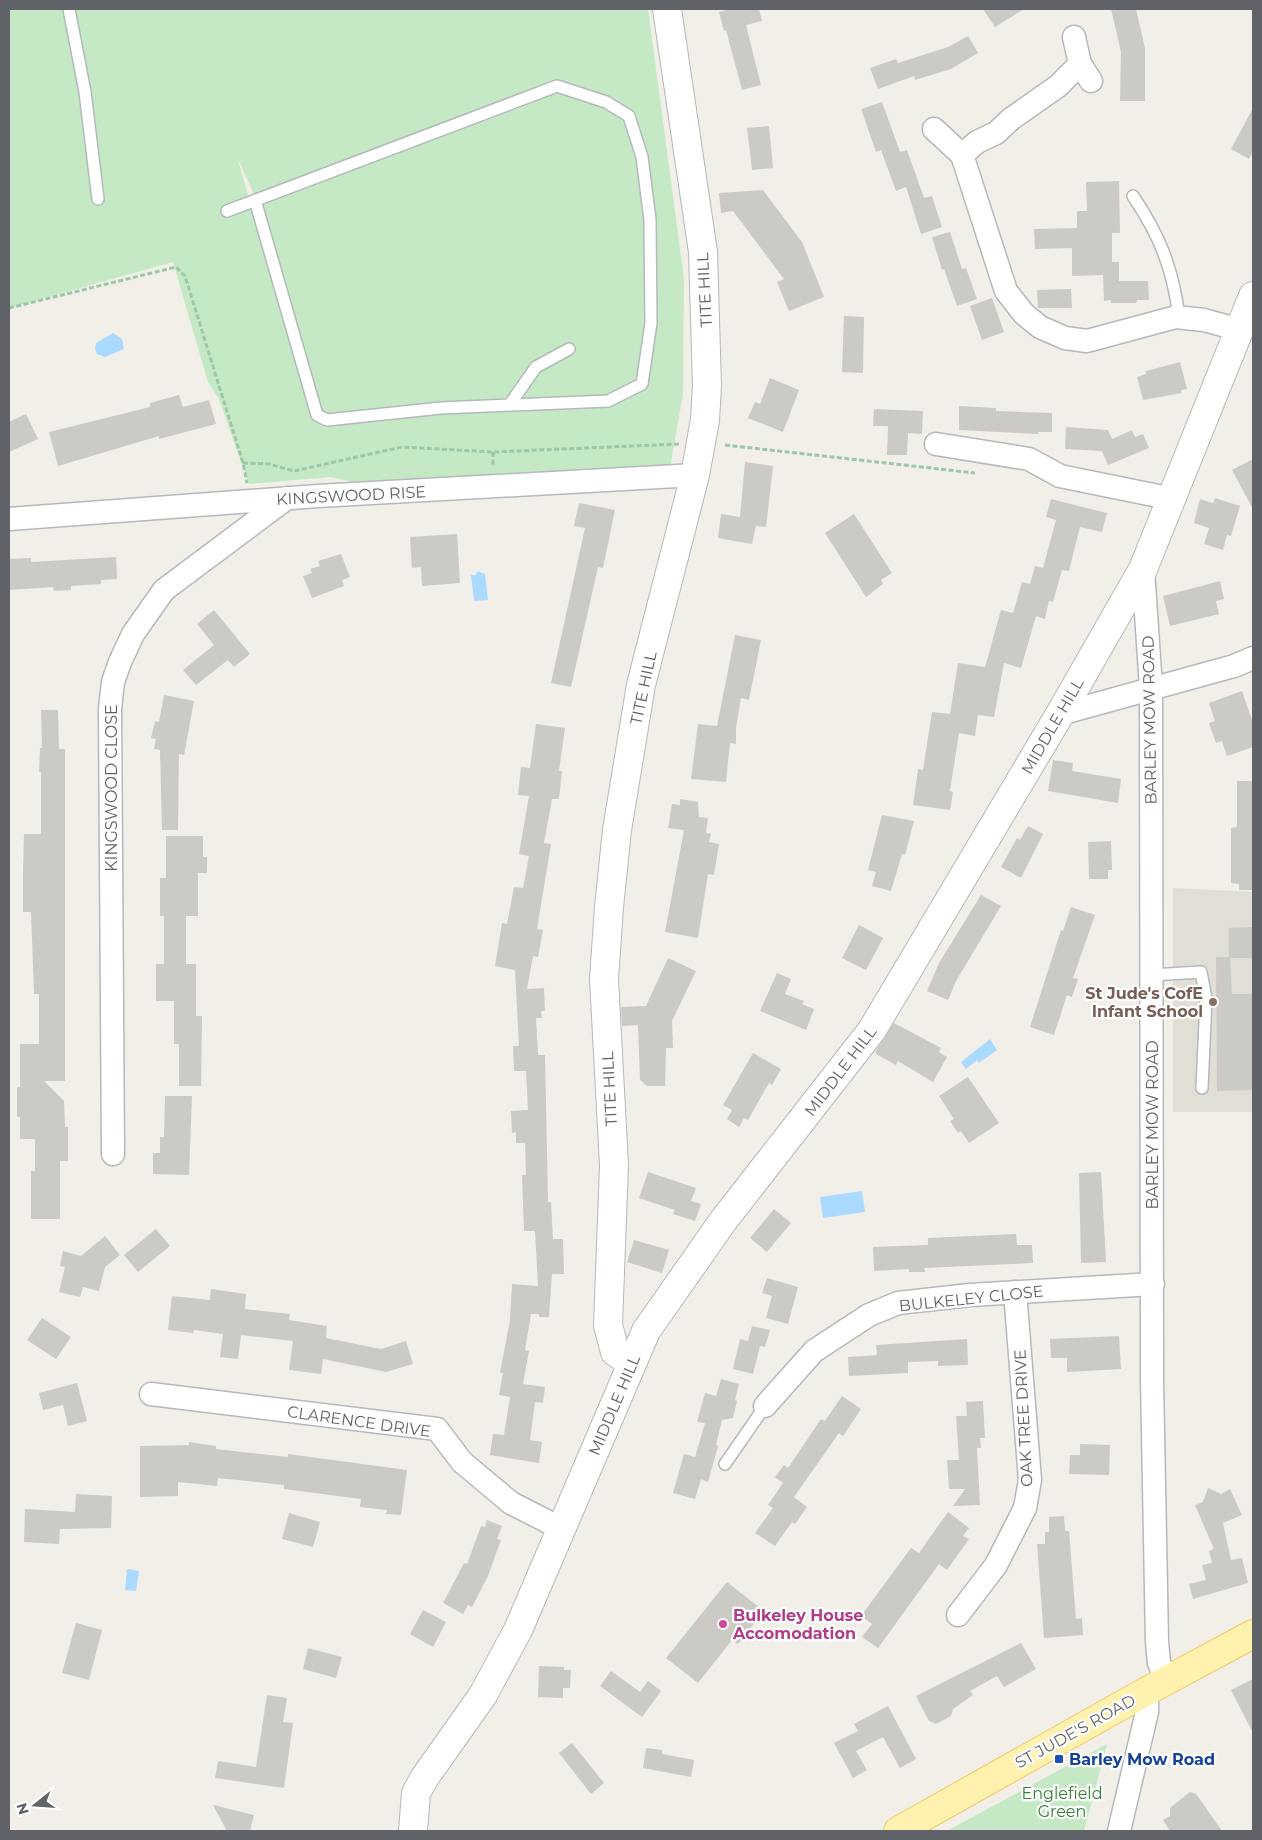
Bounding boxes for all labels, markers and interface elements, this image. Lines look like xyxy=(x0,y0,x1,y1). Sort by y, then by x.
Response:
street label: TITE HILL xyxy=(693,252,716,328)
street label: KINGSWOOD RISE xyxy=(276,482,426,509)
street label: BARLEY MOW ROAD xyxy=(1139,635,1160,805)
street label: TITE HILL xyxy=(626,649,661,727)
street label: MIDDLE HILL xyxy=(1017,674,1088,778)
street label: KINGSWOOD CLOSE xyxy=(102,704,121,872)
place label: St Jude's CofE Infant School xyxy=(1085,984,1203,1021)
marker: St Jude's CofE Infant School xyxy=(1207,996,1219,1008)
street label: MIDDLE HILL xyxy=(800,1022,881,1120)
street label: BARLEY MOW ROAD xyxy=(1143,1040,1162,1210)
street label: TITE HILL xyxy=(598,1051,621,1127)
street label: BULKELEY CLOSE xyxy=(898,1281,1044,1316)
street label: OAK TREE DRIVE xyxy=(1010,1349,1037,1487)
street label: MIDDLE HILL xyxy=(585,1351,644,1458)
street label: CLARENCE DRIVE xyxy=(286,1402,432,1441)
place label: Bulkeley House Accomodation xyxy=(732,1606,863,1643)
marker: Bulkeley House Accomodation xyxy=(717,1618,729,1630)
street label: ST JUDE'S ROAD xyxy=(1012,1691,1139,1772)
place label: Barley Mow Road xyxy=(1069,1750,1215,1769)
marker: Barley Mow Road xyxy=(1053,1753,1065,1765)
north arrow xyxy=(10,1780,60,1830)
park label: Englefield Green xyxy=(1021,1784,1103,1821)
text: N xyxy=(12,1801,33,1817)

